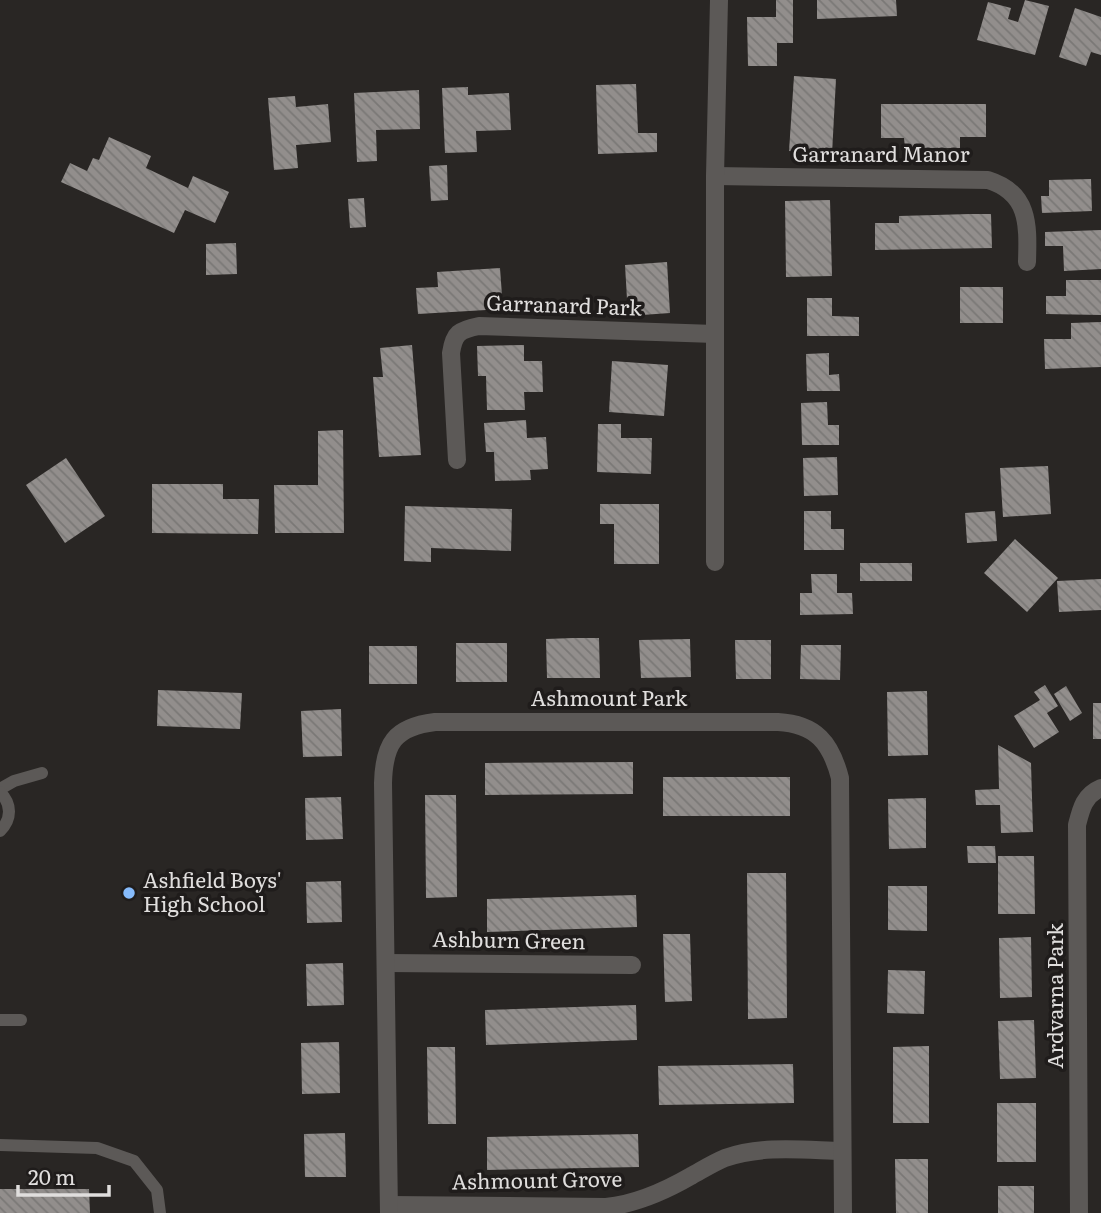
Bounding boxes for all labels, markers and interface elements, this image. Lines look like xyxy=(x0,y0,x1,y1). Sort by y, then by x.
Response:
street label: Garranard Manor xyxy=(792,137,970,168)
street label: Garranard Park xyxy=(486,285,643,322)
street label: Ashmount Park xyxy=(531,681,687,712)
place label: Ashfield Boys' High School xyxy=(143,863,282,918)
marker: Ashfield Boys' High School xyxy=(121,885,137,901)
street label: Ashburn Green xyxy=(432,922,586,955)
street label: Ardvarna Park xyxy=(1038,923,1069,1069)
scale bar xyxy=(18,1154,108,1198)
text: 20 m xyxy=(28,1160,75,1191)
street label: Ashmount Grove xyxy=(451,1162,623,1195)

